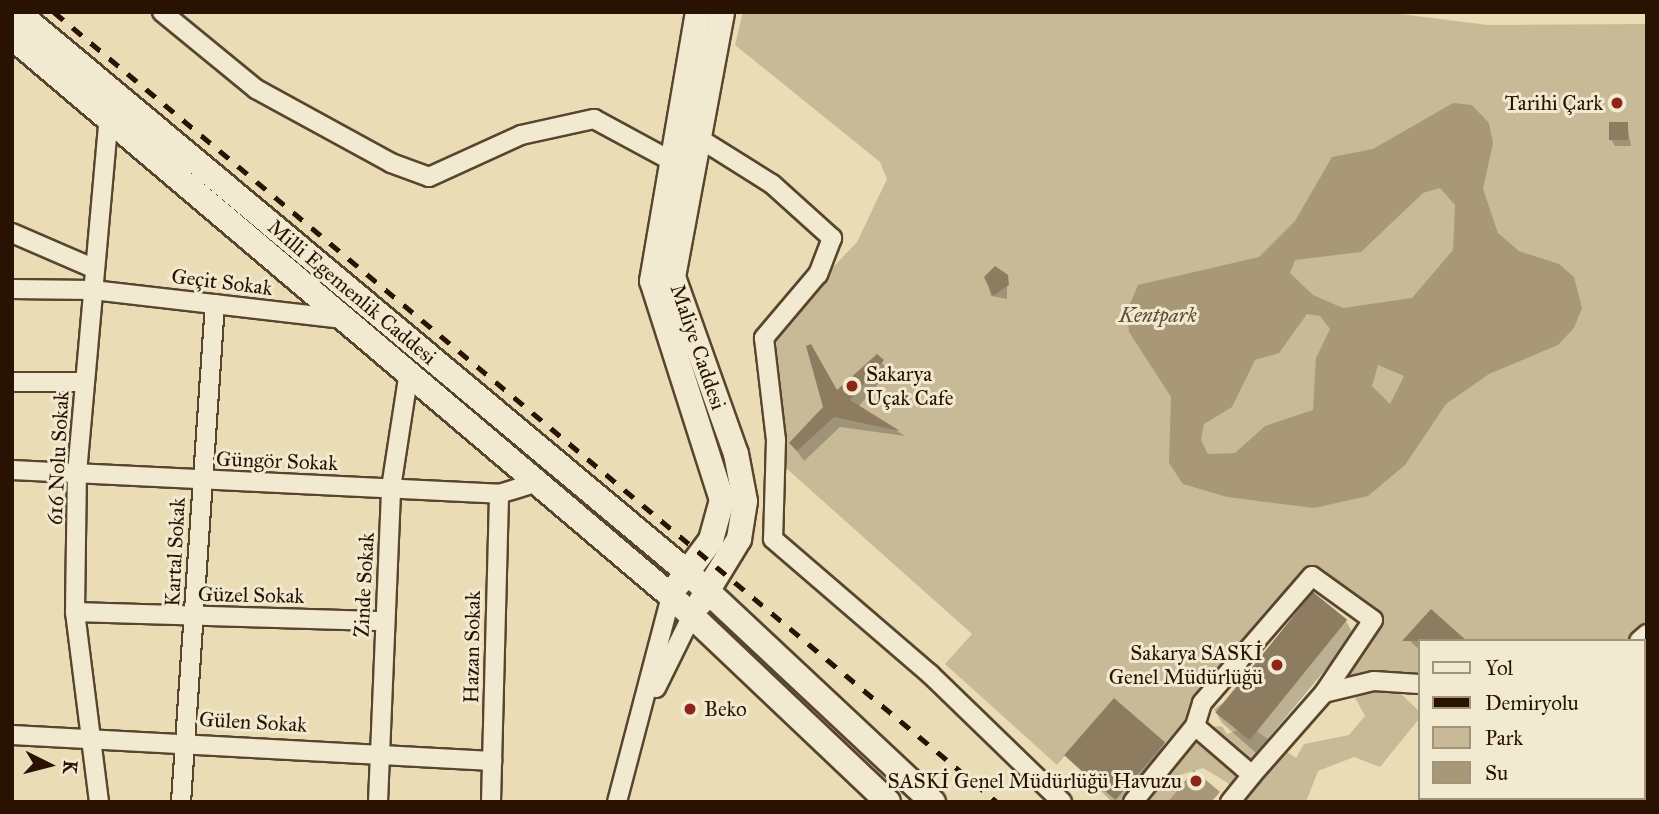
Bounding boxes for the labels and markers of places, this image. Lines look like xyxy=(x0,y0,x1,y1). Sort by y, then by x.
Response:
place label: Tarihi Çark xyxy=(1505,90,1603,116)
marker: Tarihi Çark xyxy=(1609,95,1625,111)
place label: Sakarya Uçak Cafe xyxy=(866,361,953,411)
marker: Sakarya Uçak Cafe xyxy=(844,378,860,394)
place label: Sakarya SASKİ Genel Müdürlüğü xyxy=(1109,640,1263,690)
marker: Sakarya SASKİ Genel Müdürlüğü xyxy=(1269,657,1285,673)
place label: Beko xyxy=(704,696,747,722)
marker: Beko xyxy=(682,701,698,717)
place label: SASKİ Genel Müdürlüğü Havuzu xyxy=(887,768,1182,794)
marker: SASKİ Genel Müdürlüğü Havuzu xyxy=(1188,773,1204,789)

